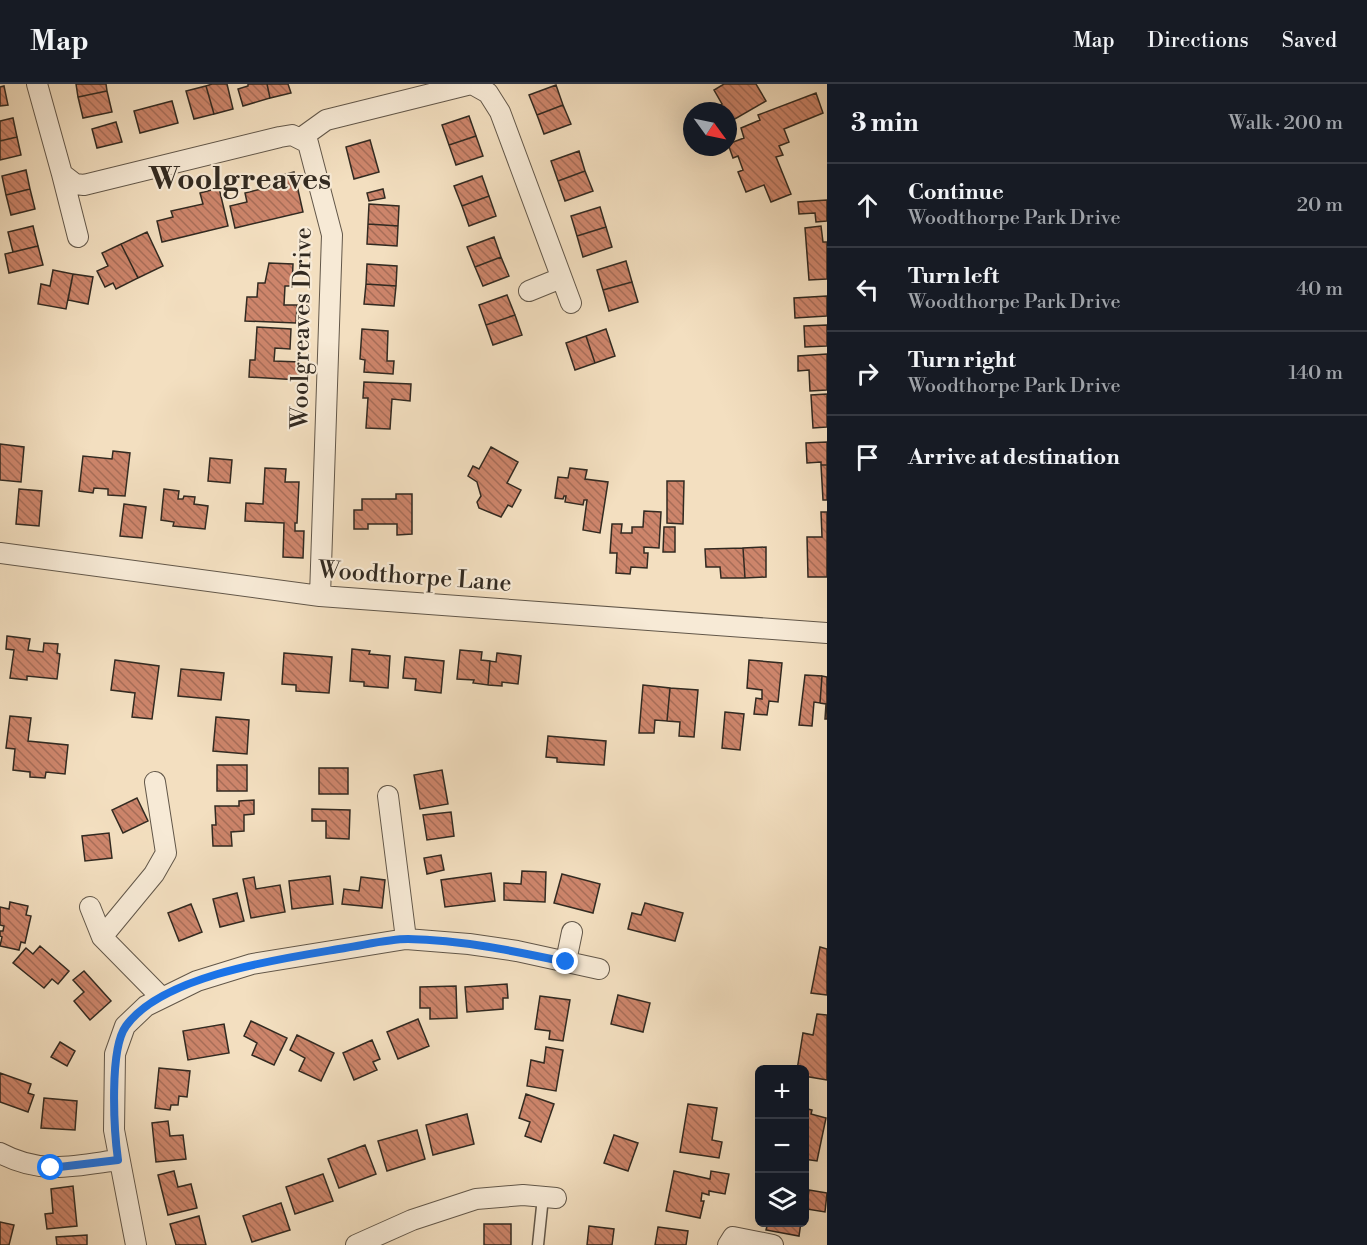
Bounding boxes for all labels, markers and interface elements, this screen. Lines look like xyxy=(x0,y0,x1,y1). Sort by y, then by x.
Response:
text: Map xyxy=(30,24,89,59)
text: Map xyxy=(1073,28,1115,54)
text: Directions xyxy=(1148,28,1249,54)
text: Saved xyxy=(1282,28,1337,54)
north arrow xyxy=(683,102,737,156)
text: 3 min xyxy=(851,107,919,139)
text: Walk · 200 m xyxy=(1229,111,1343,136)
district label: Woolgreaves xyxy=(148,161,331,199)
text: Continue xyxy=(908,179,1004,206)
icon: ahead xyxy=(851,189,884,222)
text: 20 m xyxy=(1297,193,1343,218)
text: Woodthorpe Park Drive xyxy=(908,206,1121,231)
street label: Woolgreaves Drive xyxy=(285,227,319,430)
text: Turn left xyxy=(908,263,999,290)
icon: left xyxy=(851,273,884,306)
text: 40 m xyxy=(1296,277,1343,302)
text: Woodthorpe Park Drive xyxy=(908,290,1121,315)
text: Turn right xyxy=(908,347,1016,374)
icon: right xyxy=(851,357,884,390)
text: 140 m xyxy=(1288,361,1343,386)
text: Woodthorpe Park Drive xyxy=(908,374,1121,399)
icon: arrive xyxy=(851,441,884,474)
text: Arrive at destination xyxy=(908,444,1120,471)
street label: Woodthorpe Lane xyxy=(316,555,513,599)
route end xyxy=(552,948,578,974)
map controls xyxy=(755,1065,809,1227)
button: + xyxy=(755,1065,809,1119)
button: − xyxy=(755,1119,809,1173)
route start xyxy=(37,1154,63,1180)
button: layers xyxy=(755,1173,809,1227)

